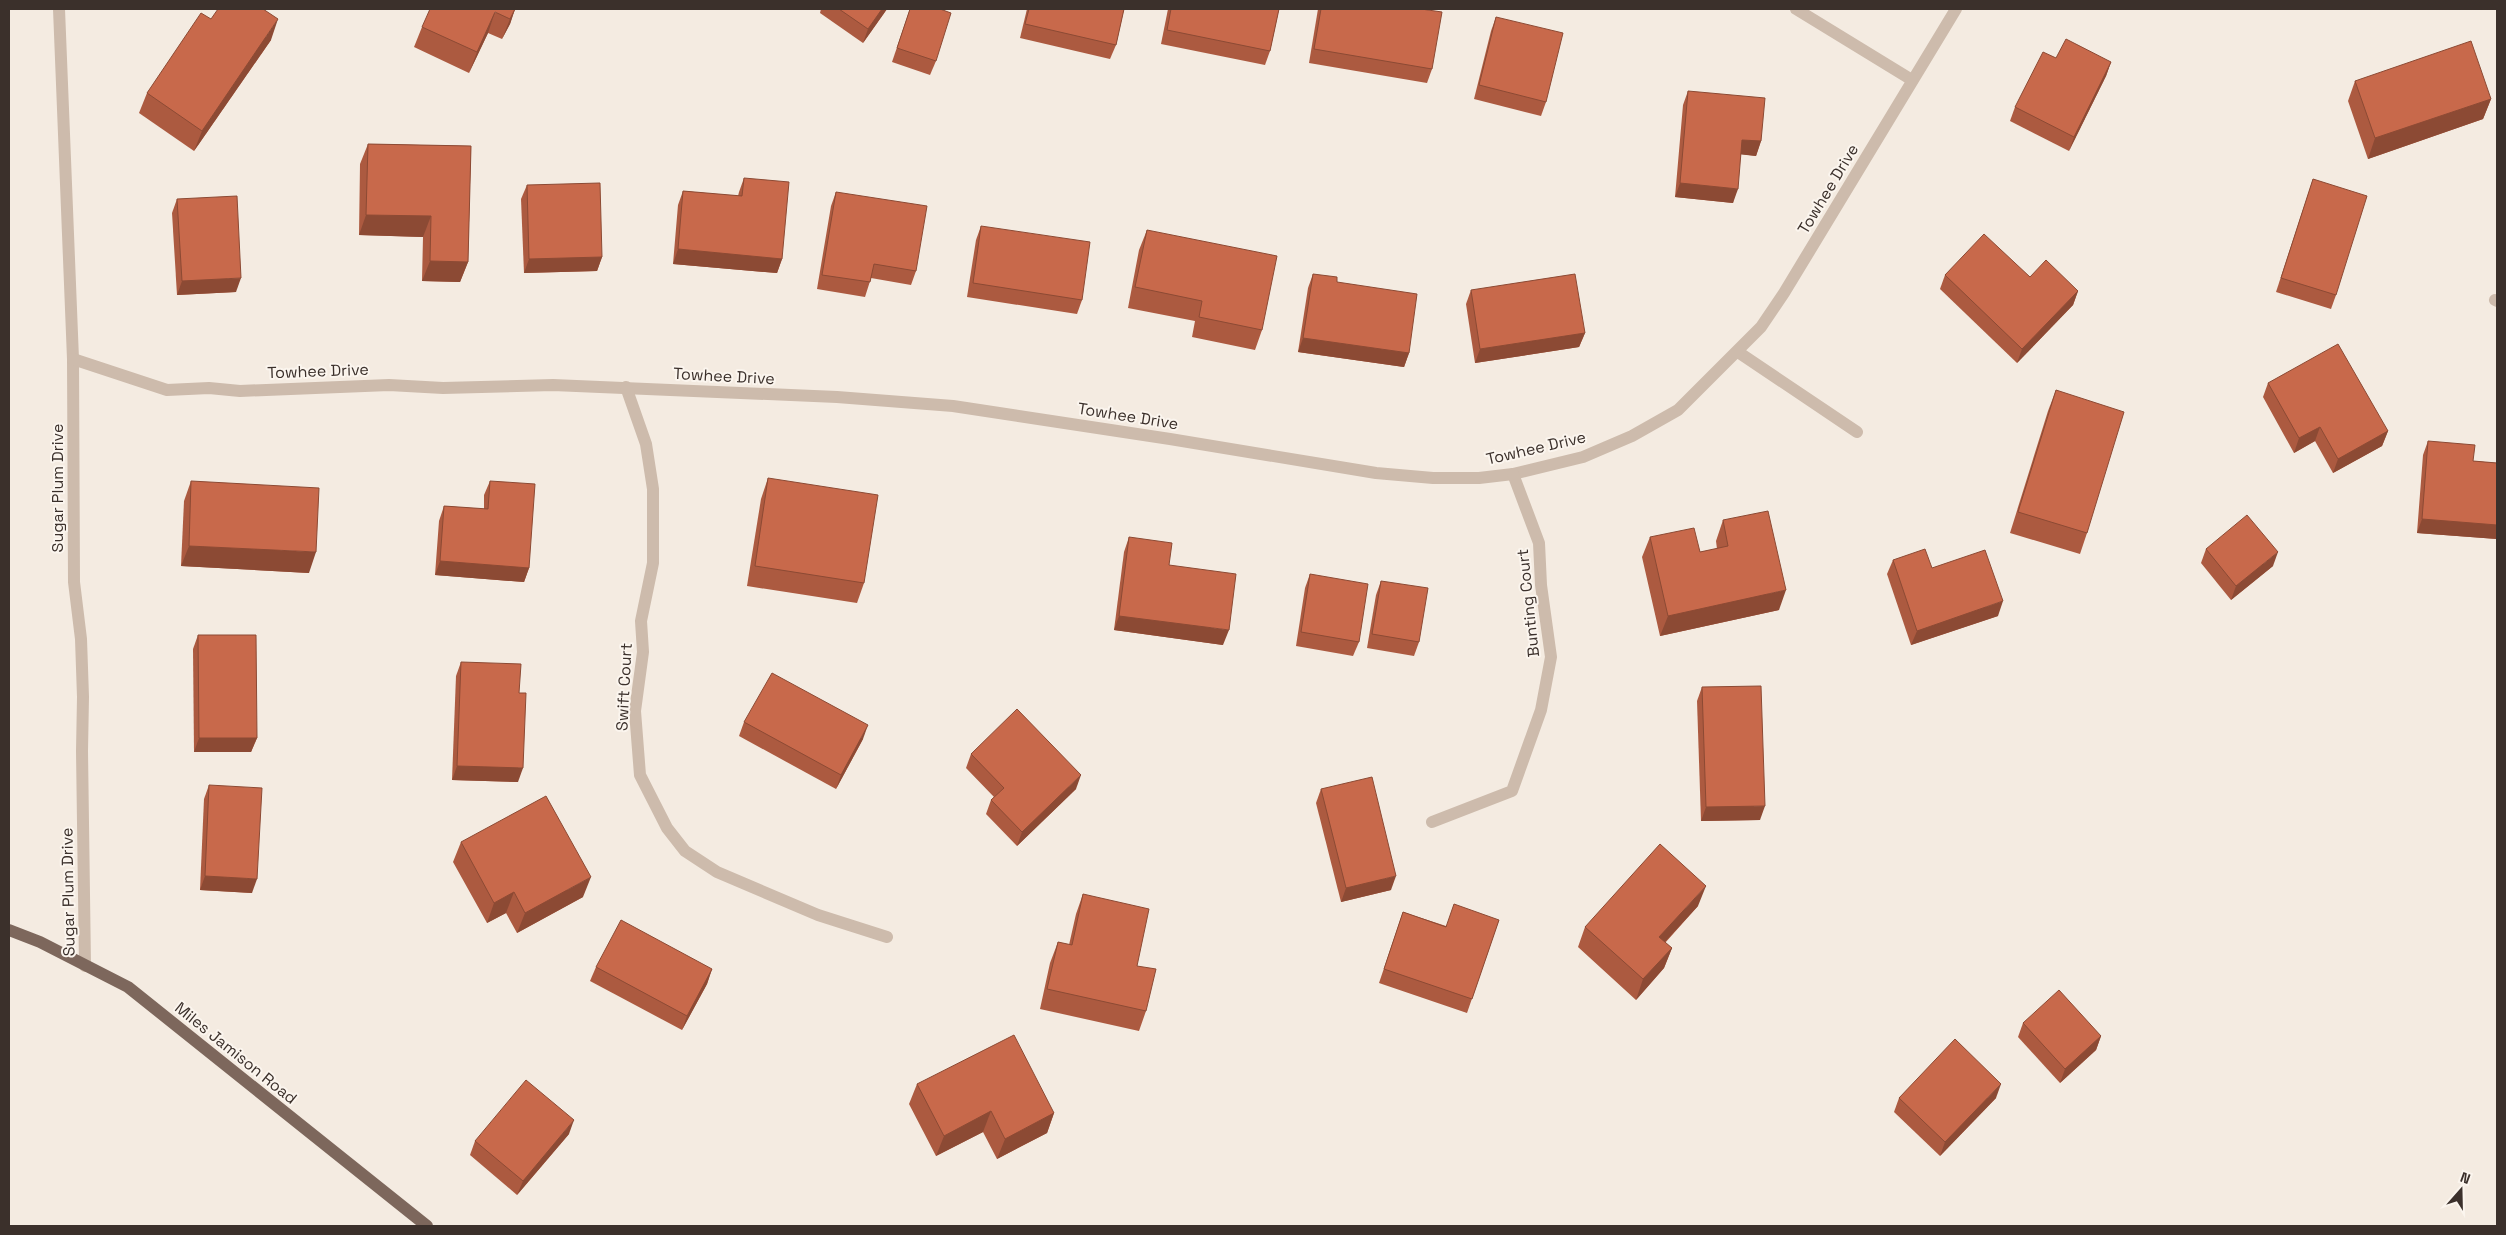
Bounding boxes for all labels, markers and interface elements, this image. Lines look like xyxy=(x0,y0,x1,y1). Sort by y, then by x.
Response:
street label: Towhee Drive xyxy=(1793,140,1863,238)
street label: Towhee Drive xyxy=(267,359,369,383)
street label: Towhee Drive xyxy=(673,363,775,389)
street label: Towhee Drive xyxy=(1076,398,1180,434)
street label: Sugar Plum Drive xyxy=(47,424,68,552)
street label: Towhee Drive xyxy=(1484,426,1588,470)
street label: Bunting Court xyxy=(1512,548,1544,658)
street label: Swift Court xyxy=(611,642,637,732)
street label: Sugar Plum Drive xyxy=(56,827,80,957)
street label: Miles Jamison Road xyxy=(171,997,301,1109)
north arrow xyxy=(2436,1165,2486,1215)
text: N xyxy=(2458,1168,2473,1188)

